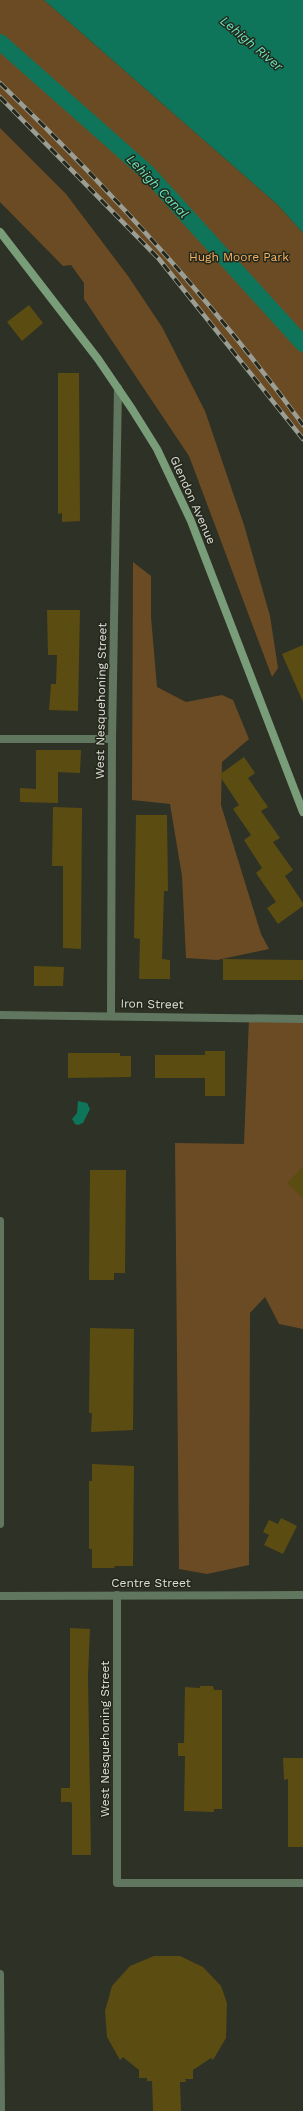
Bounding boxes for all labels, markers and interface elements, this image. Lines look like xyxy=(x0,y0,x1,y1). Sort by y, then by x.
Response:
water label: Lehigh River xyxy=(217,13,287,74)
water label: Lehigh Canal xyxy=(124,151,192,221)
park label: Hugh Moore Park xyxy=(189,250,289,264)
street label: Glendon Avenue xyxy=(167,454,219,546)
street label: West Nesquehoning Street xyxy=(93,623,109,779)
street label: Iron Street xyxy=(120,996,184,1012)
street label: Centre Street xyxy=(111,1576,191,1590)
street label: West Nesquehoning Street xyxy=(98,1661,112,1817)

